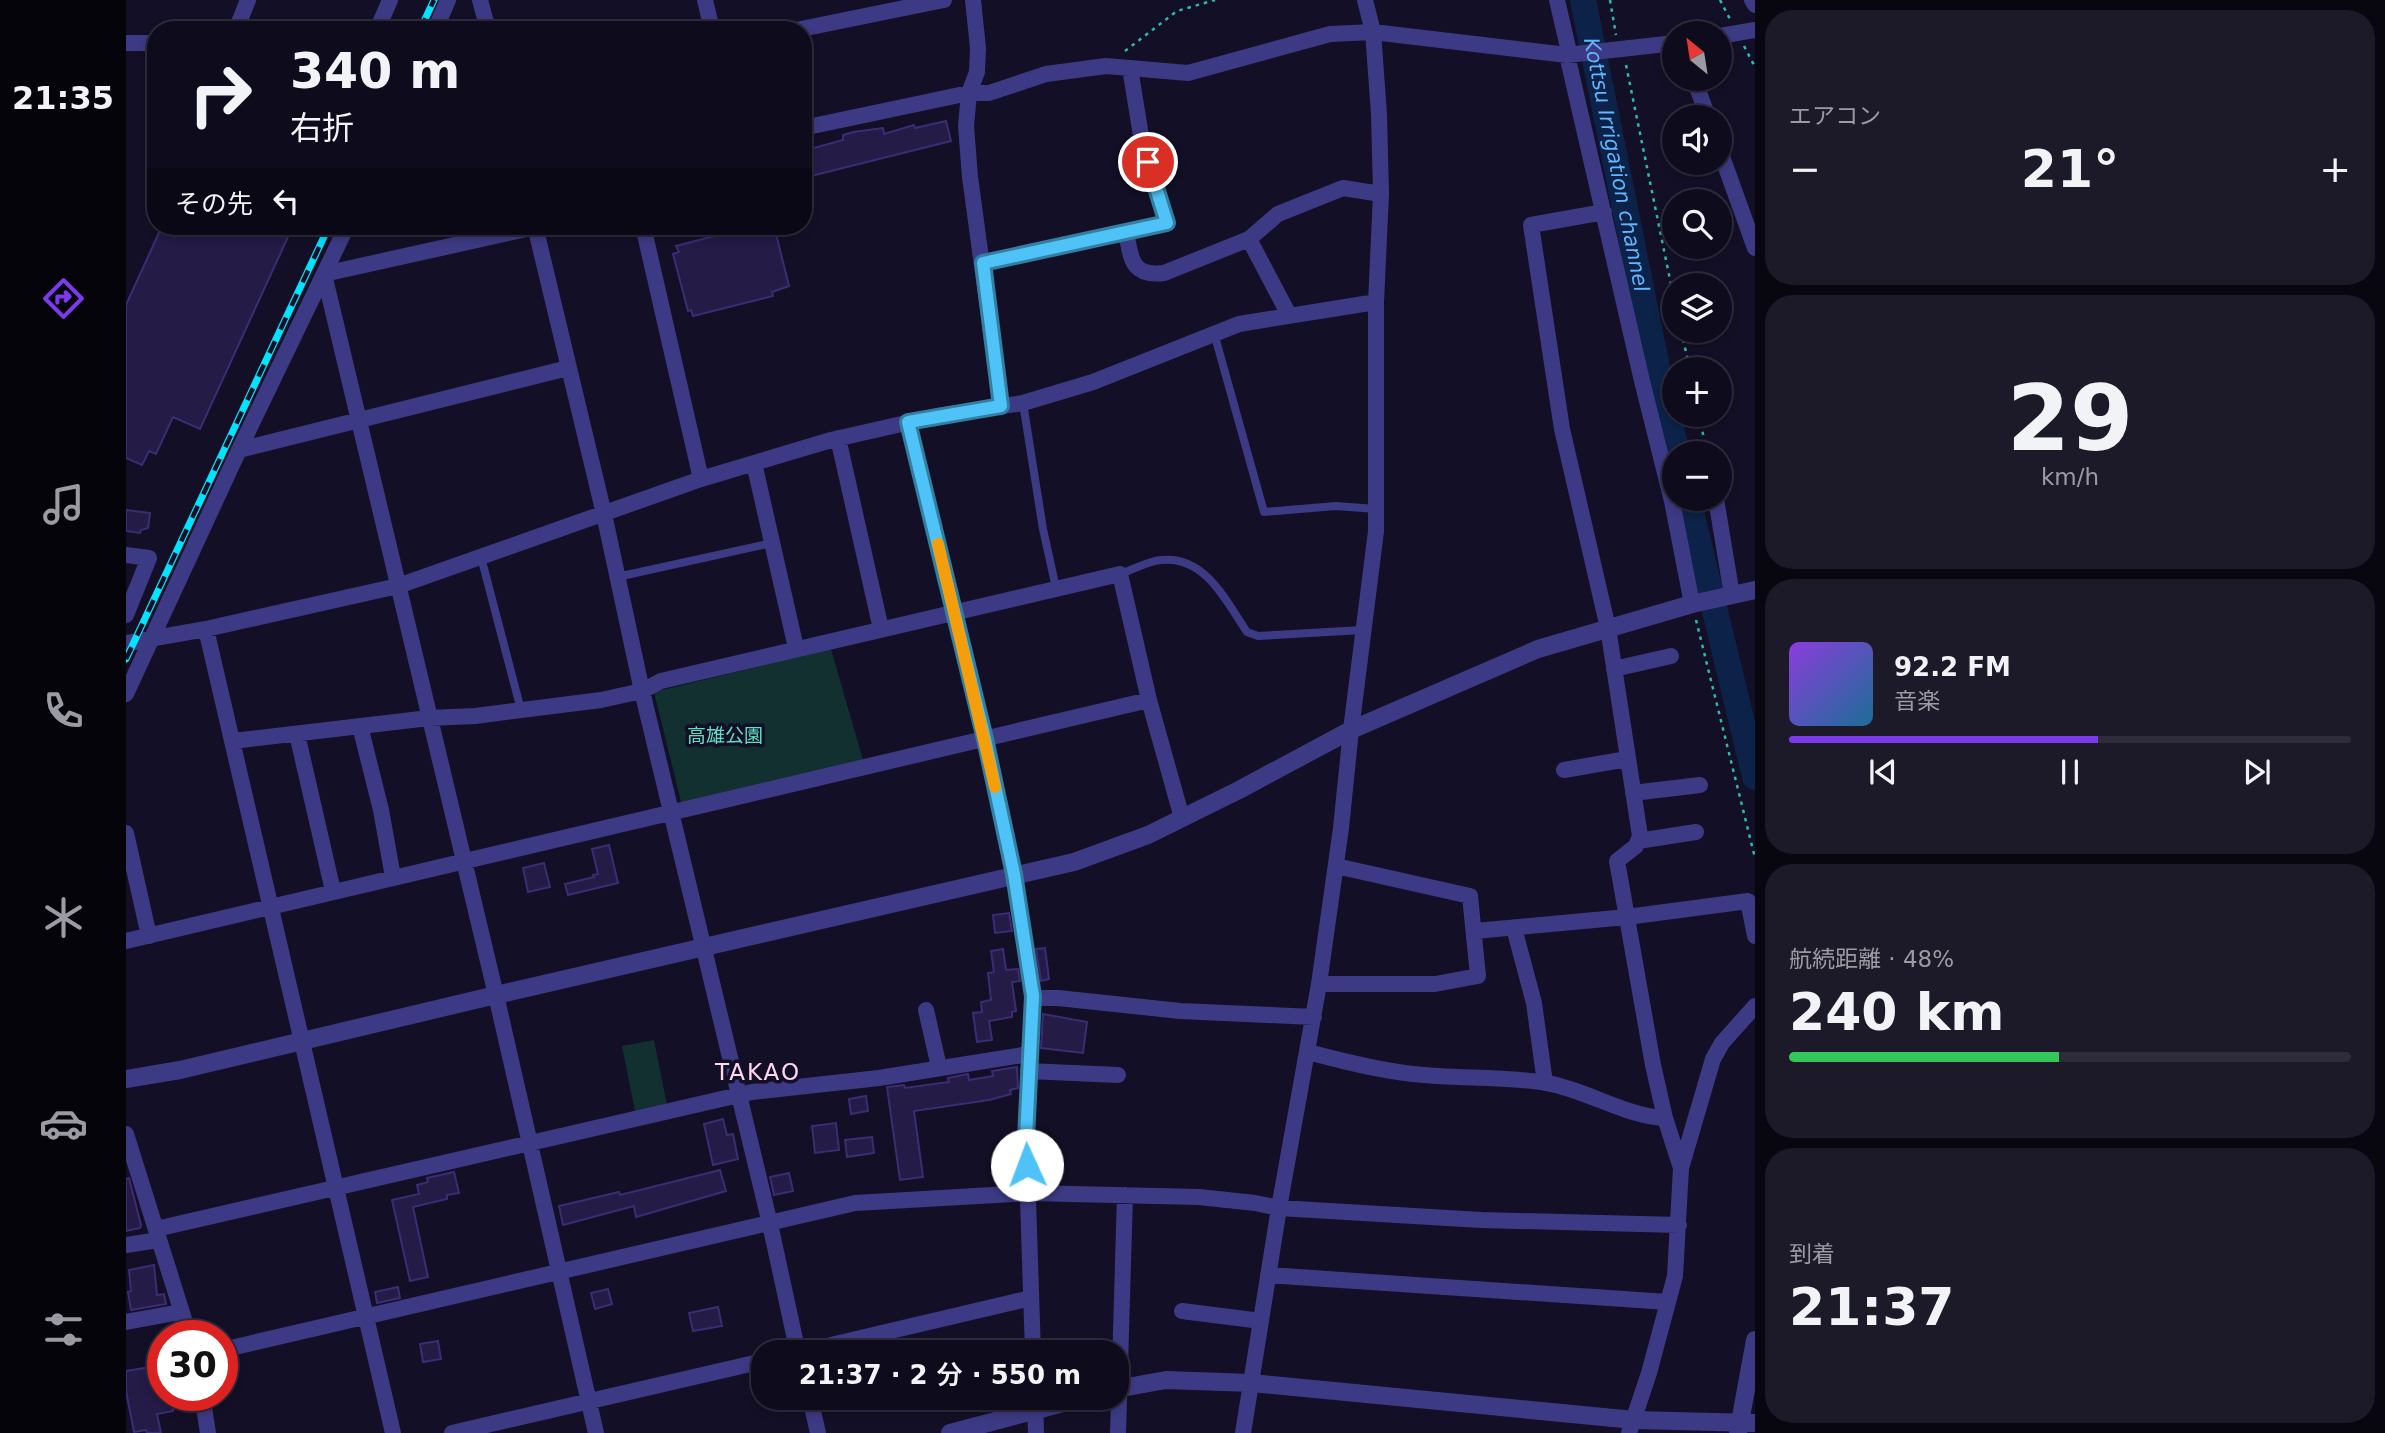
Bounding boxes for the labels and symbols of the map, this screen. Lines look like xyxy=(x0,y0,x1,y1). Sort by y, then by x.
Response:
north arrow xyxy=(1662,21,1732,91)
water label: Kottsu Irrigation channel xyxy=(1579,35,1654,294)
pin xyxy=(1118,132,1178,192)
park label: 高雄公園 xyxy=(687,724,763,746)
district label: TAKAO xyxy=(714,1059,801,1085)
position arrow xyxy=(990,1128,1064,1202)
speed limit sign: 30 xyxy=(147,1320,238,1411)

